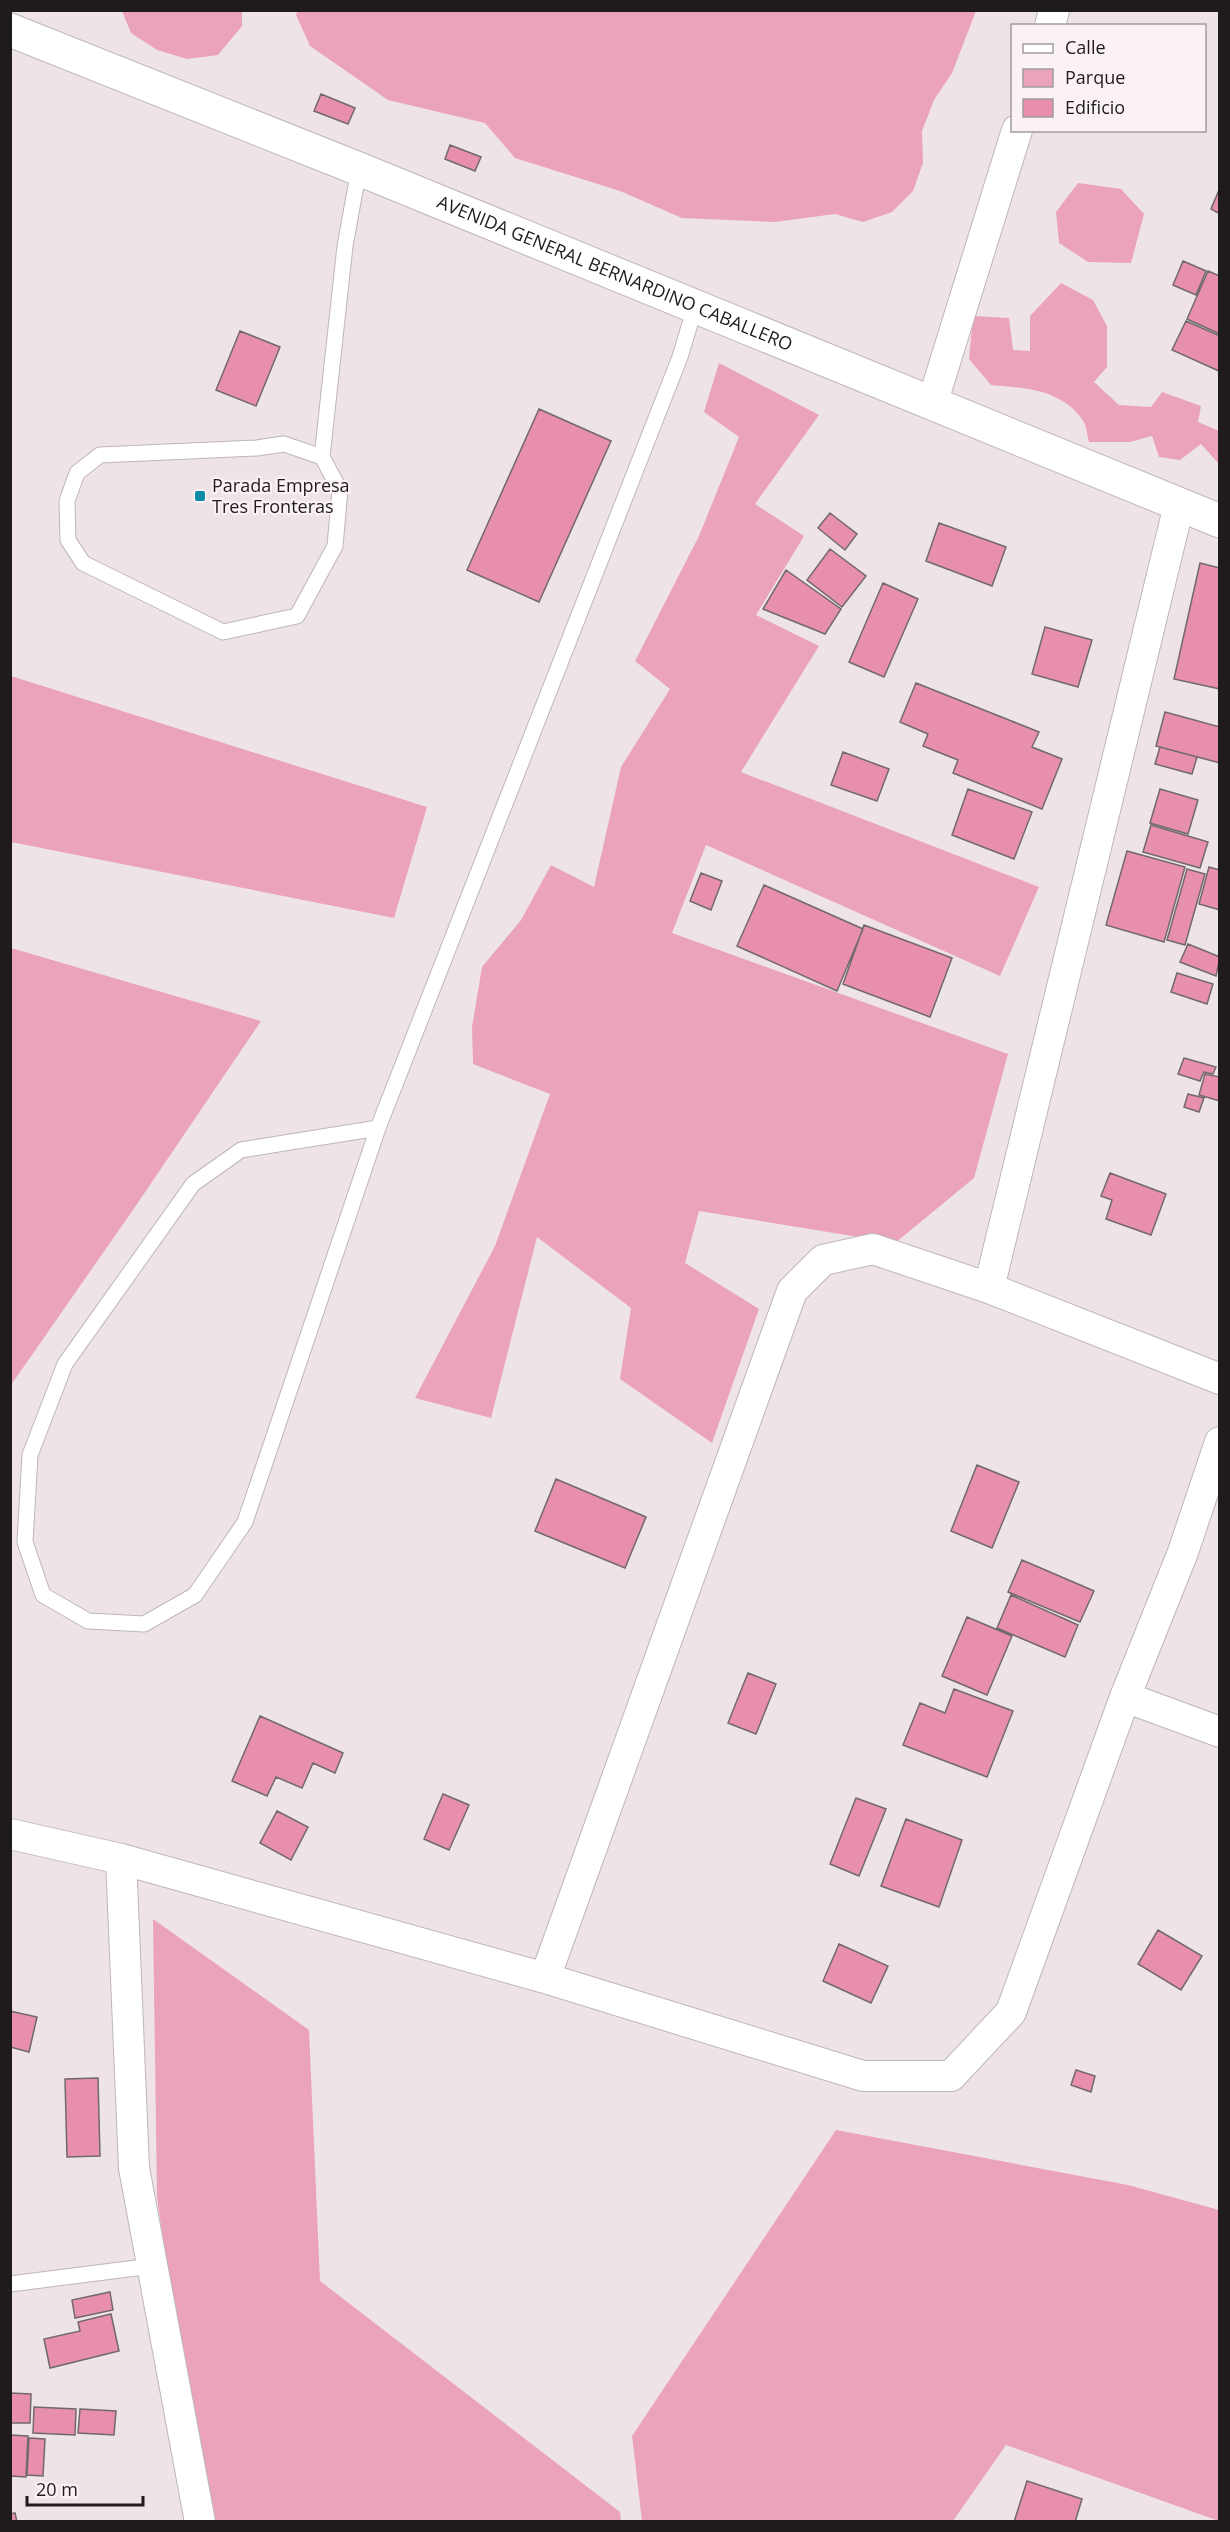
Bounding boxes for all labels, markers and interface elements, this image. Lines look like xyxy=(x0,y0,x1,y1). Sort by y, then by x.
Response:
legend xyxy=(1011,24,1206,132)
text: Calle xyxy=(1065,35,1106,59)
text: Parque xyxy=(1065,65,1125,89)
text: Edificio xyxy=(1065,95,1125,119)
street label: AVENIDA GENERAL BERNARDINO CABALLERO xyxy=(434,189,797,356)
place label: Parada Empresa Tres Fronteras xyxy=(212,473,350,518)
marker: Parada Empresa Tres Fronteras xyxy=(193,489,207,503)
scale bar xyxy=(27,2469,142,2507)
text: 20 m xyxy=(36,2477,78,2501)

